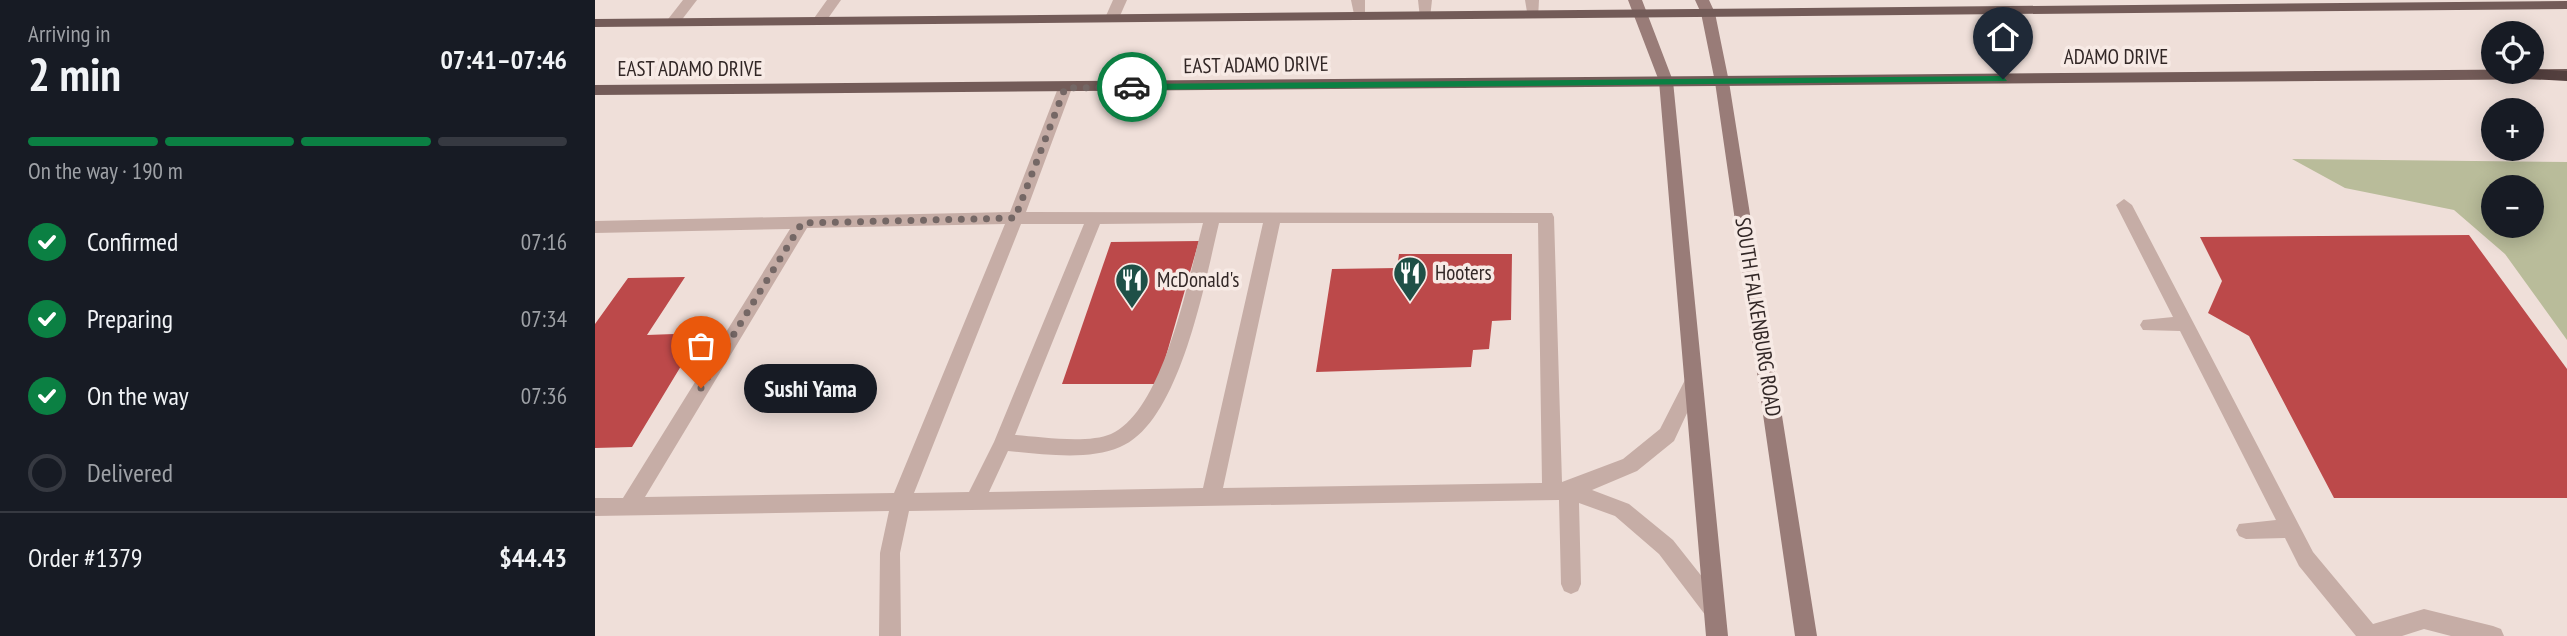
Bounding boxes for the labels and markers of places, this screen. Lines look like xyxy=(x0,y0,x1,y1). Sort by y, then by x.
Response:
pin xyxy=(1973,7,2033,79)
restaurant icon: Hooters xyxy=(1391,254,1429,303)
place label: Hooters xyxy=(1435,259,1492,286)
restaurant icon: McDonald's xyxy=(1113,261,1151,310)
place label: McDonald's xyxy=(1157,266,1239,293)
pin xyxy=(671,316,731,388)
callout: Sushi Yama xyxy=(743,364,876,412)

